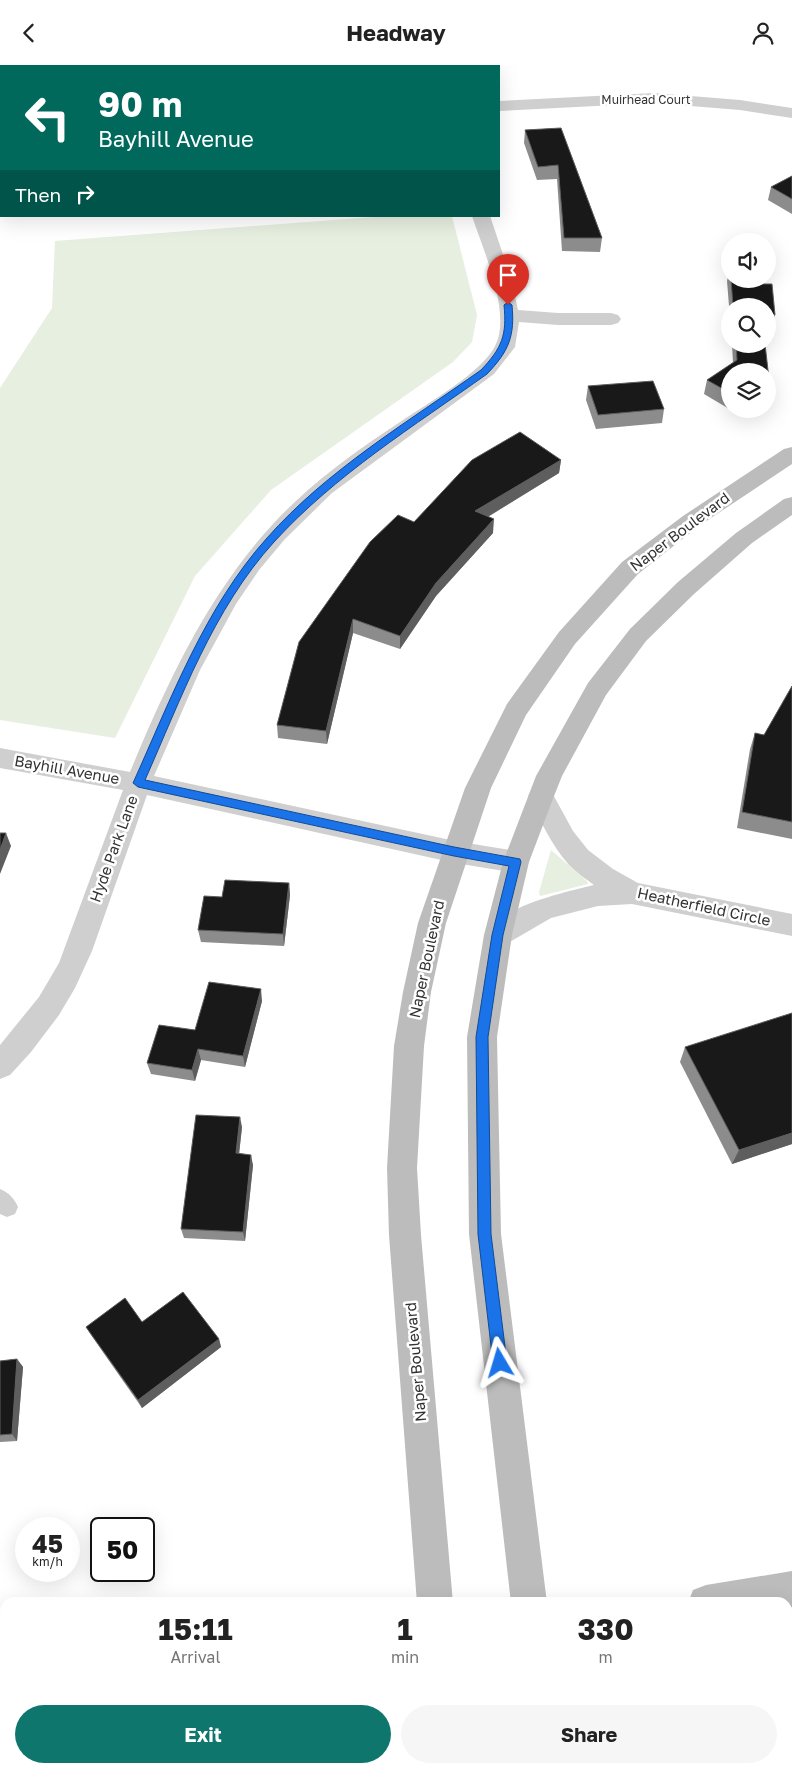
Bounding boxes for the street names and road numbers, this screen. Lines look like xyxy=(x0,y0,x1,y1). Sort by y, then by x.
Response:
street label: Muirhead Court xyxy=(601,92,691,107)
street label: Naper Boulevard xyxy=(626,488,733,574)
street label: Bayhill Avenue xyxy=(13,751,121,787)
street label: Hyde Park Lane xyxy=(85,792,141,905)
street label: Heatherfield Circle xyxy=(636,883,773,929)
street label: Naper Boulevard xyxy=(405,898,447,1019)
street label: Naper Boulevard xyxy=(401,1302,429,1423)

